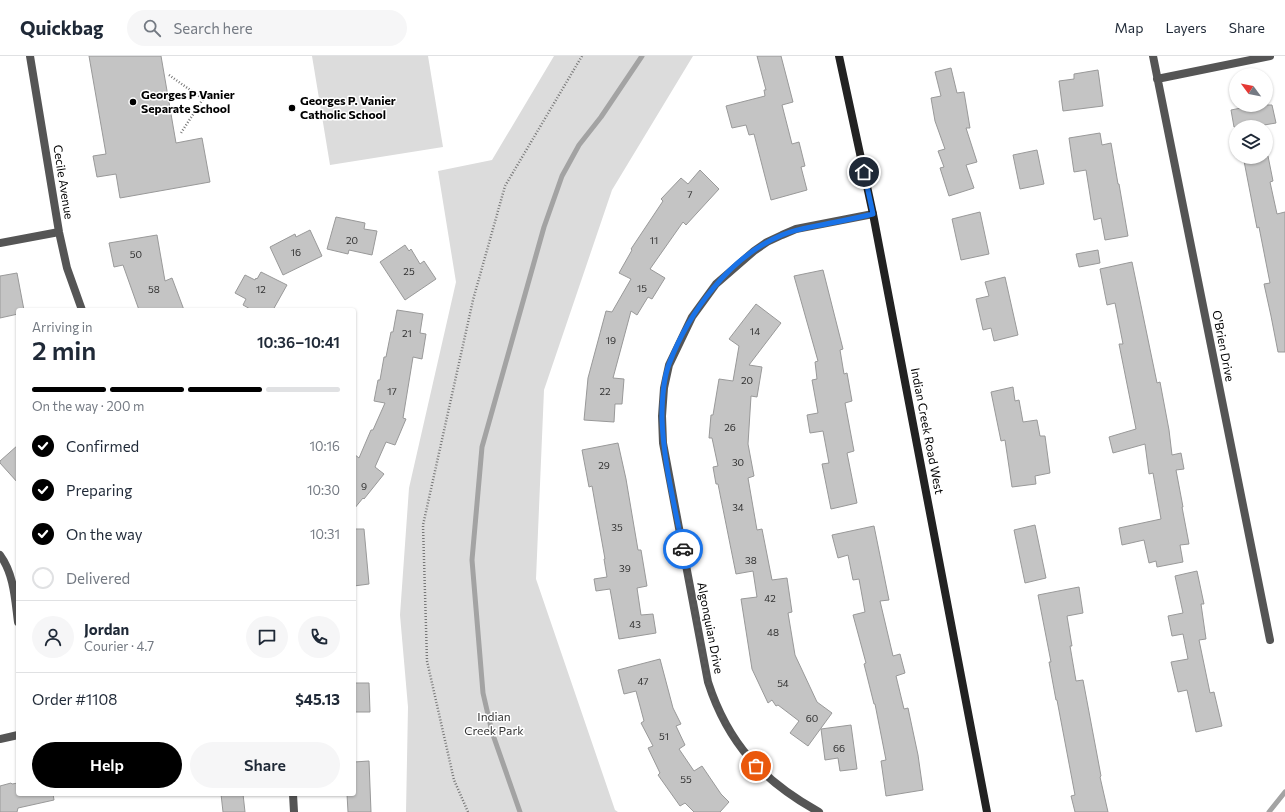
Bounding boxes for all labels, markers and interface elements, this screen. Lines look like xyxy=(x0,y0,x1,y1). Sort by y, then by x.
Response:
search box xyxy=(127,10,407,46)
text: Quickbag xyxy=(20,16,103,39)
icon: search xyxy=(141,17,163,39)
text: Search here xyxy=(173,19,253,37)
text: Map xyxy=(1115,19,1143,36)
text: Layers xyxy=(1165,19,1207,36)
text: Share xyxy=(1229,19,1265,36)
north arrow xyxy=(1229,68,1273,112)
map controls xyxy=(1229,68,1273,164)
place label: Georges P Vanier Separate School xyxy=(141,87,235,115)
place label: Georges P. Vanier Catholic School xyxy=(300,93,396,121)
marker: Georges P Vanier Separate School xyxy=(128,97,138,107)
marker: Georges P. Vanier Catholic School xyxy=(287,103,297,113)
button: layers xyxy=(1229,120,1273,164)
street label: Cecile Avenue xyxy=(51,144,77,220)
pin xyxy=(847,155,881,189)
icon: home xyxy=(853,161,875,183)
house number: 7 xyxy=(687,188,693,200)
house number: 20 xyxy=(346,234,358,246)
house number: 11 xyxy=(650,234,658,246)
house number: 16 xyxy=(291,246,301,258)
house number: 50 xyxy=(130,248,142,260)
house number: 25 xyxy=(403,265,415,277)
house number: 15 xyxy=(637,282,647,294)
house number: 58 xyxy=(148,283,160,295)
house number: 12 xyxy=(256,283,266,295)
street label: O'Brien Drive xyxy=(1210,309,1238,383)
text: Arriving in xyxy=(32,319,92,335)
house number: 14 xyxy=(750,325,760,337)
house number: 21 xyxy=(402,327,412,339)
text: 10:36–10:41 xyxy=(257,333,340,351)
text: 2 min xyxy=(32,334,96,365)
house number: 19 xyxy=(606,334,616,346)
street label: Indian Creek Road West xyxy=(909,366,947,495)
house number: 20 xyxy=(741,374,753,386)
house number: 17 xyxy=(387,385,397,397)
house number: 22 xyxy=(599,385,611,397)
text: On the way · 200 m xyxy=(32,398,144,414)
house number: 26 xyxy=(724,421,736,433)
icon: check xyxy=(32,435,54,457)
text: Confirmed xyxy=(66,437,139,455)
text: 10:16 xyxy=(309,438,340,454)
house number: 30 xyxy=(732,456,744,468)
house number: 29 xyxy=(598,459,610,471)
icon: check xyxy=(32,479,54,501)
house number: 9 xyxy=(361,480,367,492)
text: Preparing xyxy=(66,481,132,499)
text: 10:30 xyxy=(307,482,340,498)
house number: 34 xyxy=(732,501,744,513)
house number: 35 xyxy=(611,521,623,533)
icon: check xyxy=(32,523,54,545)
text: On the way xyxy=(66,525,143,543)
text: 10:31 xyxy=(310,526,340,542)
courier xyxy=(663,529,703,569)
icon: car xyxy=(672,538,694,560)
house number: 38 xyxy=(745,554,757,566)
house number: 39 xyxy=(619,562,631,574)
text: Delivered xyxy=(66,569,130,587)
street label: Algonquian Drive xyxy=(695,581,727,675)
house number: 42 xyxy=(764,592,776,604)
button: person xyxy=(32,616,74,658)
button: chat xyxy=(246,616,288,658)
button: phone xyxy=(298,616,340,658)
house number: 43 xyxy=(629,618,641,630)
text: Jordan xyxy=(84,620,129,638)
house number: 48 xyxy=(767,626,779,638)
text: Courier · 4.7 xyxy=(84,638,154,654)
house number: 47 xyxy=(637,675,649,687)
house number: 54 xyxy=(777,677,789,689)
text: Order #1108 xyxy=(32,690,117,708)
text: $45.13 xyxy=(295,690,340,708)
park label: Indian Creek Park xyxy=(464,709,524,737)
house number: 60 xyxy=(806,712,818,724)
house number: 51 xyxy=(659,730,669,742)
button: Help xyxy=(32,742,182,788)
button: Share xyxy=(190,742,340,788)
house number: 66 xyxy=(833,742,845,754)
pin xyxy=(739,749,773,783)
icon: bag xyxy=(745,755,767,777)
house number: 55 xyxy=(680,773,692,785)

